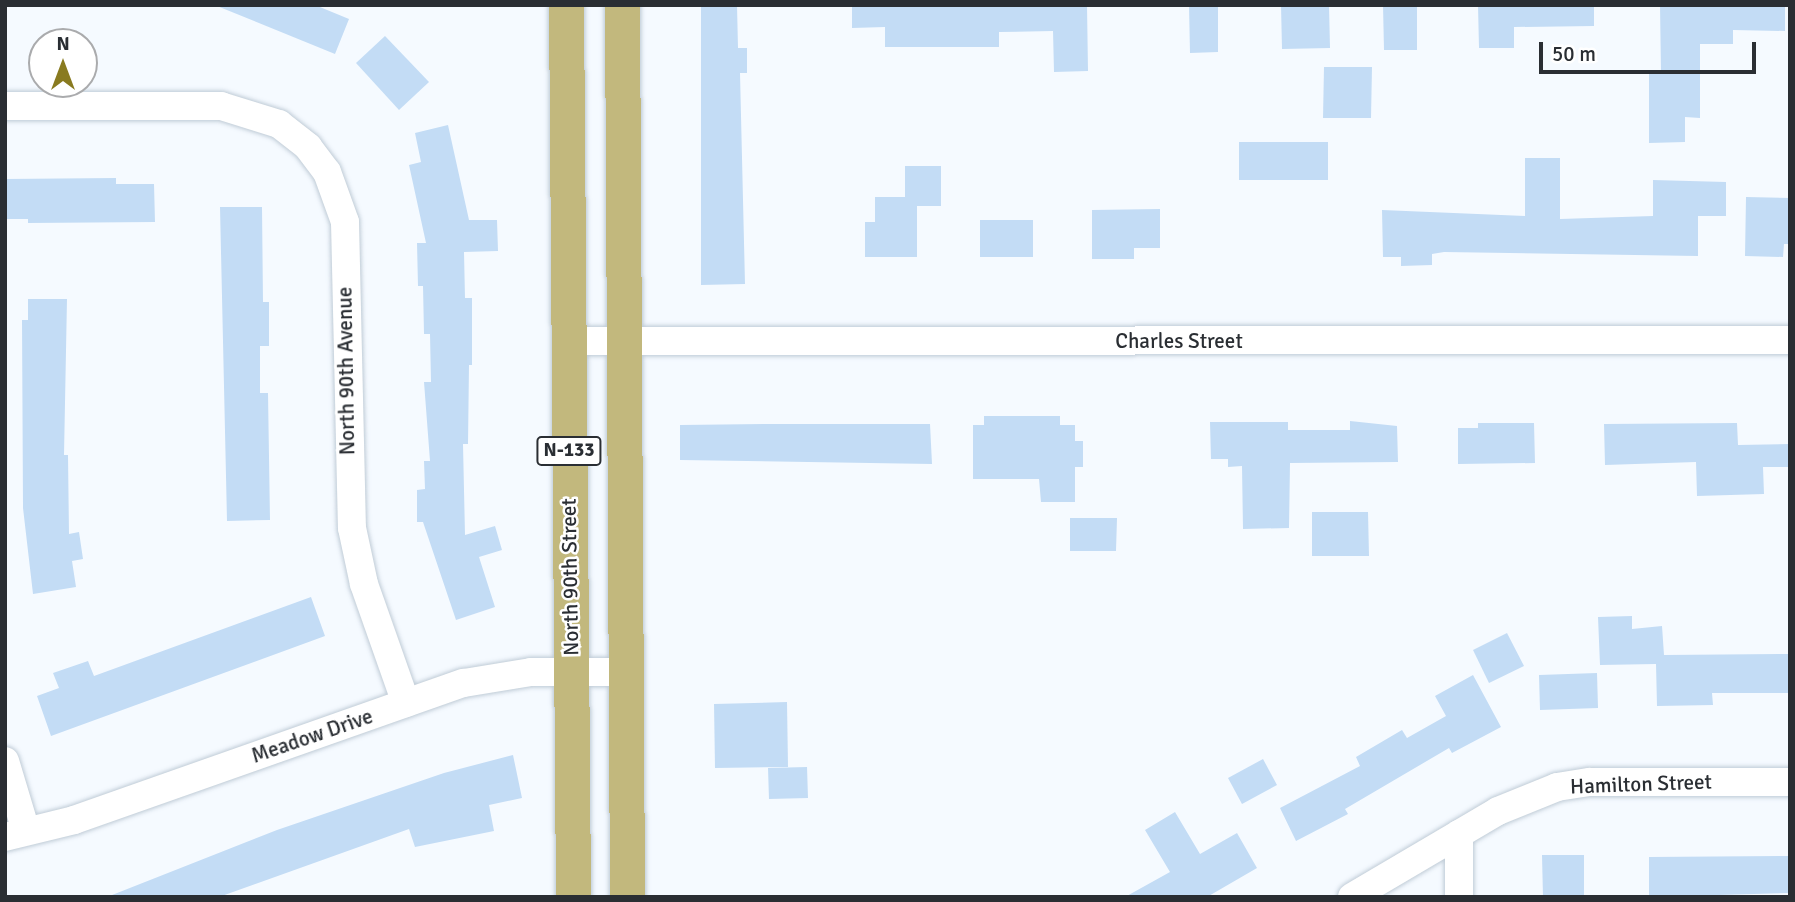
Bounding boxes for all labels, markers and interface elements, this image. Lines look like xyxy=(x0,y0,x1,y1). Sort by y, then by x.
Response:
north arrow xyxy=(28,28,98,98)
scale bar xyxy=(1543,28,1760,72)
text: N xyxy=(56,32,70,56)
text: 50 m xyxy=(1552,41,1596,67)
street label: North 90th Avenue xyxy=(332,287,360,455)
street label: Charles Street xyxy=(1115,328,1243,354)
road number: N-133 xyxy=(536,436,602,466)
street label: North 90th Street xyxy=(556,498,584,656)
street label: Meadow Drive xyxy=(248,703,376,769)
street label: Hamilton Street xyxy=(1570,769,1712,799)

